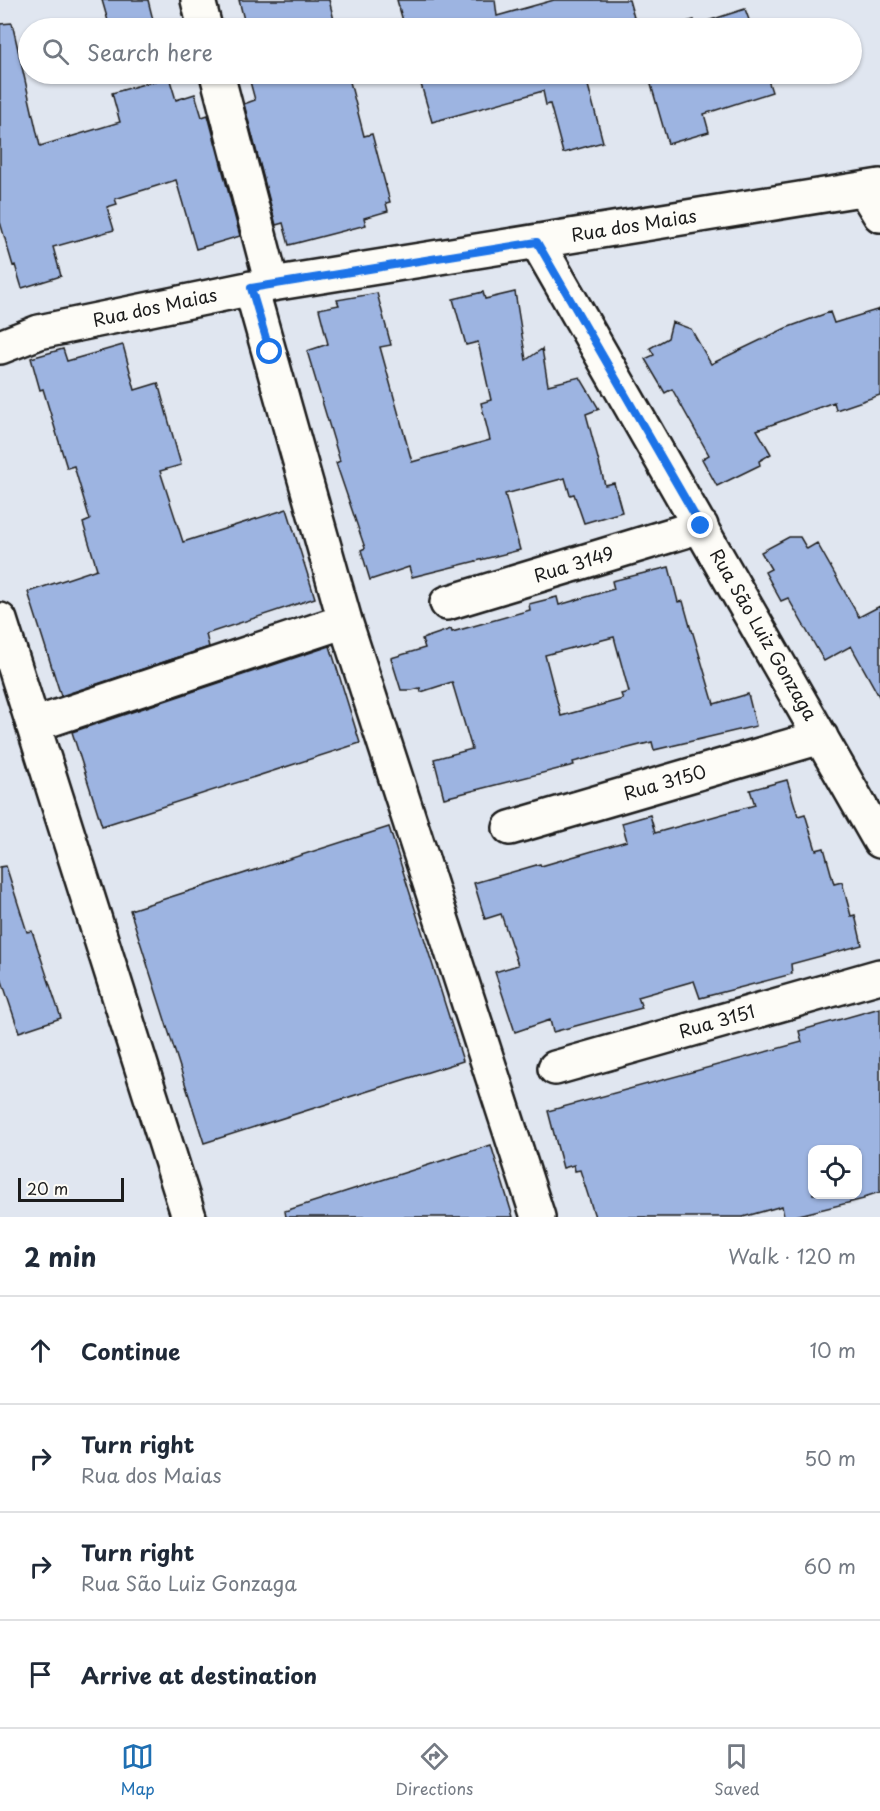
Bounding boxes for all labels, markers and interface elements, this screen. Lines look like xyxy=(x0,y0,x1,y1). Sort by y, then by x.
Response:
search box xyxy=(18,18,862,84)
icon: search xyxy=(39,35,72,68)
text: Search here xyxy=(87,35,213,68)
street label: Rua dos Maias xyxy=(569,201,698,248)
street label: Rua dos Maias xyxy=(90,280,219,333)
route start xyxy=(256,338,282,364)
route end xyxy=(687,512,713,538)
street label: Rua 3149 xyxy=(530,539,617,589)
street label: Rua São Luiz Gonzaga xyxy=(704,543,825,726)
street label: Rua 3150 xyxy=(620,757,709,806)
street label: Rua 3151 xyxy=(675,997,758,1044)
map controls xyxy=(808,1145,862,1199)
button: locate xyxy=(808,1145,862,1199)
scale bar xyxy=(18,1175,124,1202)
text: 20 m xyxy=(27,1176,68,1200)
text: 2 min xyxy=(24,1237,97,1276)
text: Walk · 120 m xyxy=(728,1241,856,1271)
icon: ahead xyxy=(24,1334,57,1367)
text: Continue xyxy=(81,1334,180,1367)
text: 10 m xyxy=(809,1335,856,1365)
text: Turn right xyxy=(81,1427,194,1460)
icon: right xyxy=(24,1442,57,1475)
text: 50 m xyxy=(804,1443,856,1473)
text: Rua dos Maias xyxy=(81,1460,222,1490)
text: Turn right xyxy=(81,1535,194,1568)
icon: right xyxy=(24,1550,57,1583)
text: 60 m xyxy=(804,1551,856,1581)
text: Rua São Luiz Gonzaga xyxy=(81,1568,297,1598)
icon: arrive xyxy=(24,1658,57,1691)
text: Arrive at destination xyxy=(81,1658,317,1691)
tab: Map xyxy=(120,1740,155,1800)
tab: Directions xyxy=(395,1740,473,1800)
tab: Saved xyxy=(714,1740,760,1800)

